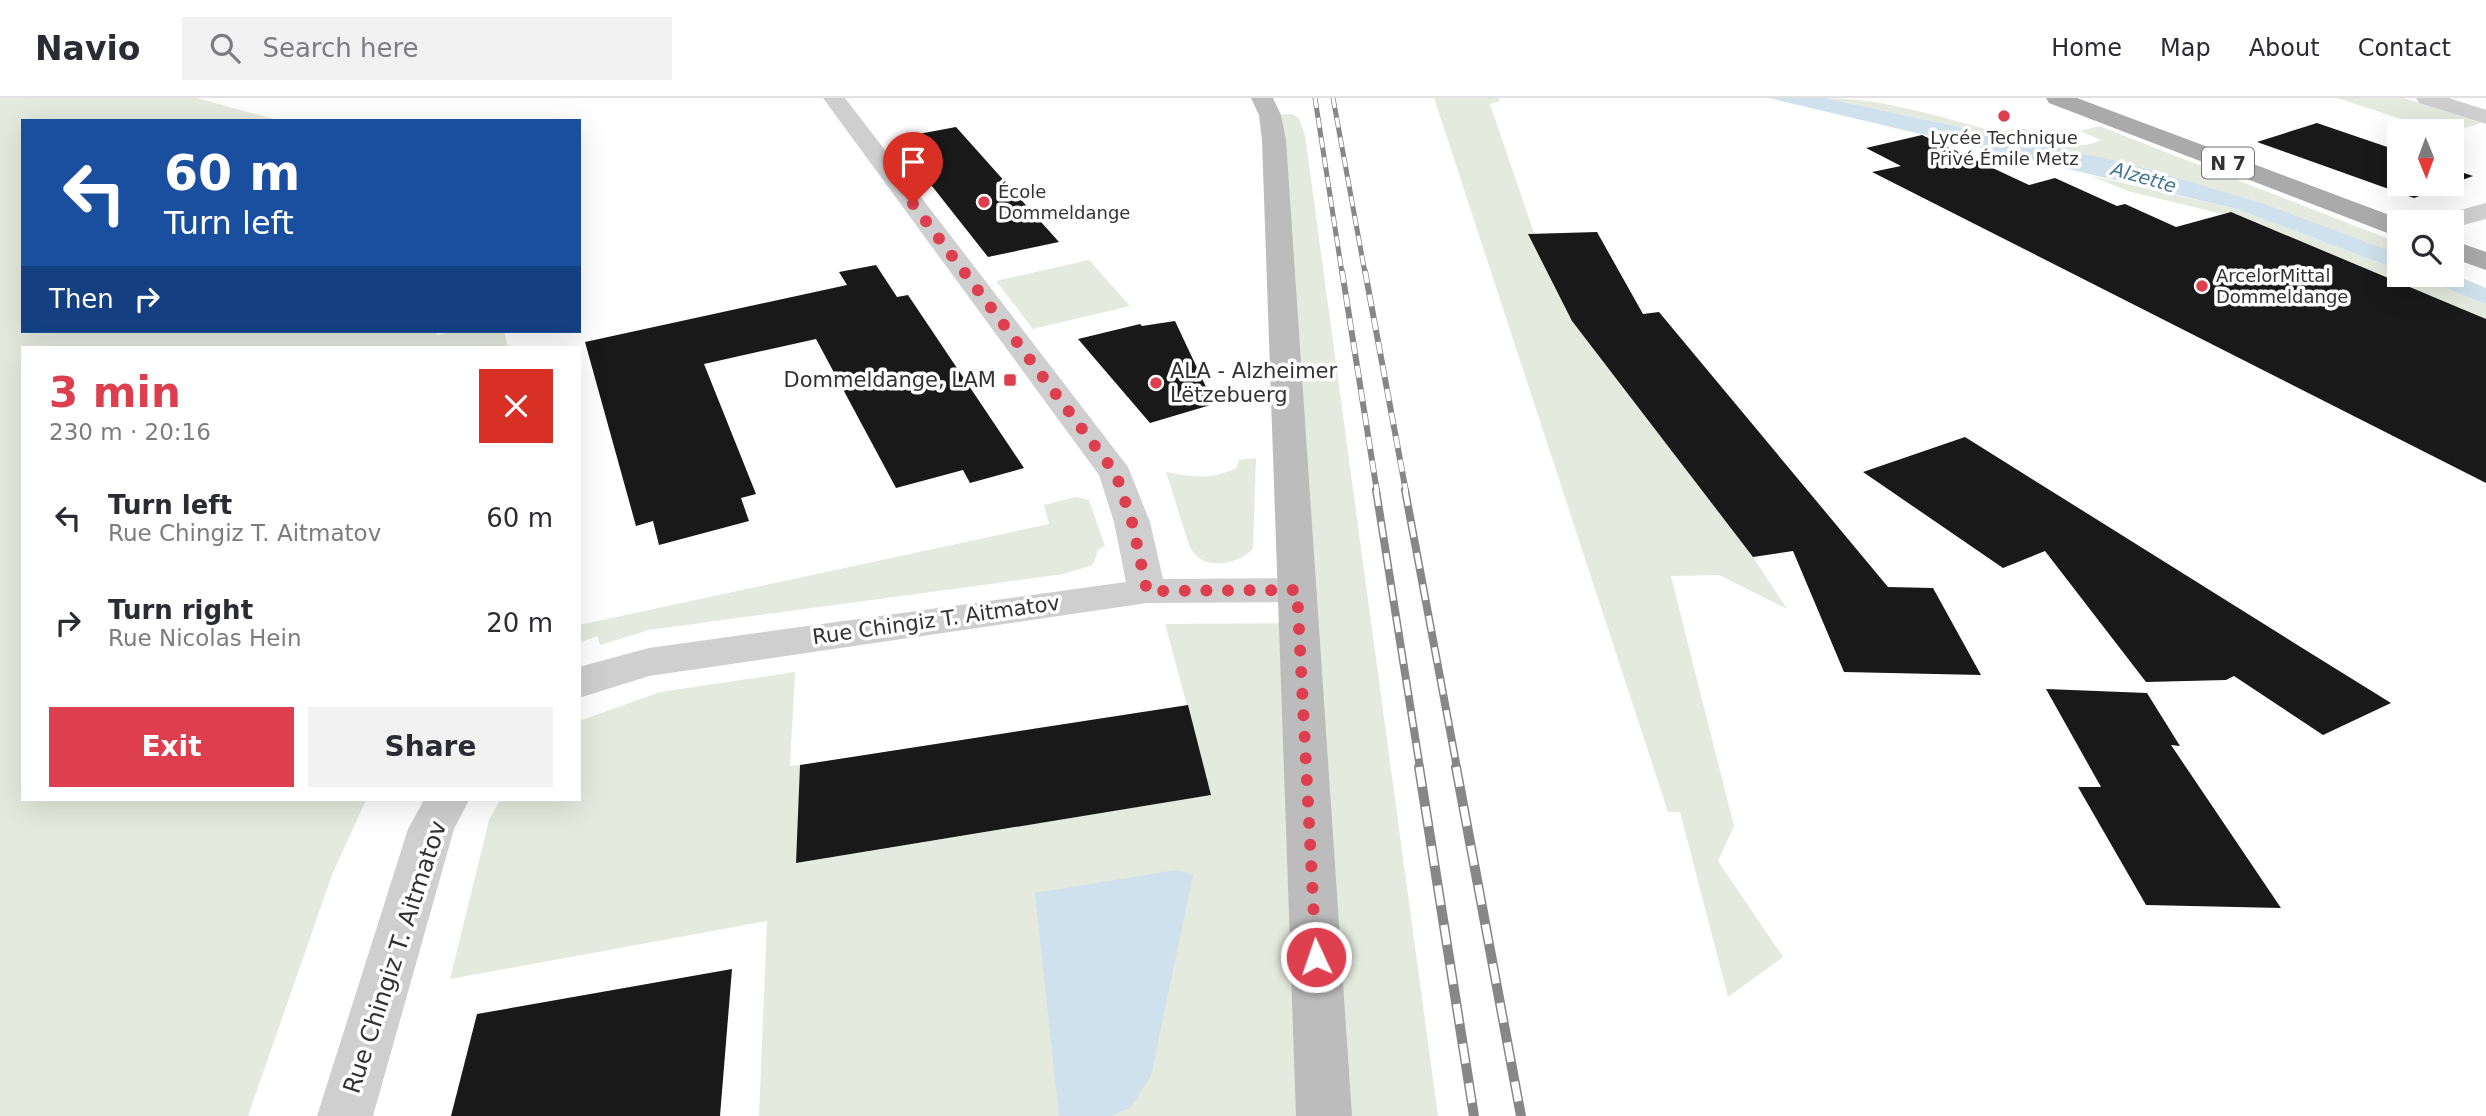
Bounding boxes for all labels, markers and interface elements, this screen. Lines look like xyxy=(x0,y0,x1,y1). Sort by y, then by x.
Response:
search box xyxy=(182,17,672,80)
text: Navio xyxy=(35,29,140,68)
icon: search xyxy=(206,29,244,67)
text: Search here xyxy=(262,33,419,63)
text: Home xyxy=(2051,34,2122,62)
text: Map xyxy=(2160,34,2211,62)
text: About xyxy=(2249,34,2320,62)
text: Contact xyxy=(2358,34,2451,62)
marker: Lycée Technique Privé Émile Metz xyxy=(1996,108,2012,124)
north arrow xyxy=(2387,119,2464,196)
map controls xyxy=(2387,119,2464,287)
place label: Lycée Technique Privé Émile Metz xyxy=(1929,127,2079,169)
pin xyxy=(883,132,943,204)
icon: arrive xyxy=(894,143,932,181)
text: 60 m xyxy=(164,145,300,202)
icon: left xyxy=(49,147,140,238)
road number: N 7 xyxy=(2202,148,2254,178)
water label: Alzette xyxy=(2107,157,2179,197)
place label: École Dommeldange xyxy=(998,181,1130,223)
marker: École Dommeldange xyxy=(976,194,992,210)
text: Turn left xyxy=(164,204,294,242)
button: search xyxy=(2387,210,2464,287)
place label: ArcelorMittal Dommeldange xyxy=(2216,265,2348,307)
marker: ArcelorMittal Dommeldange xyxy=(2194,278,2210,294)
icon: right xyxy=(128,280,166,318)
text: Then xyxy=(49,284,114,314)
place label: ALA - Alzheimer Lëtzebuerg xyxy=(1170,359,1338,407)
text: 3 min xyxy=(49,368,181,417)
place label: Dommeldange, LAM xyxy=(784,368,996,392)
button: close xyxy=(479,369,553,443)
marker: Dommeldange, LAM xyxy=(1002,372,1018,388)
marker: ALA - Alzheimer Lëtzebuerg xyxy=(1148,375,1164,391)
text: 230 m · 20:16 xyxy=(49,419,211,445)
text: Turn left xyxy=(108,490,232,520)
icon: left xyxy=(49,499,87,537)
text: 60 m xyxy=(486,503,553,533)
text: Rue Chingiz T. Aitmatov xyxy=(108,520,381,546)
street label: Rue Chingiz T. Aitmatov xyxy=(811,591,1061,649)
text: Turn right xyxy=(108,595,253,625)
icon: right xyxy=(49,604,87,642)
text: 20 m xyxy=(486,608,553,638)
text: Rue Nicolas Hein xyxy=(108,625,302,651)
button: Exit xyxy=(49,707,294,787)
button: Share xyxy=(308,707,553,787)
street label: Rue Chingiz T. Aitmatov xyxy=(338,817,452,1097)
position arrow xyxy=(1279,920,1353,994)

